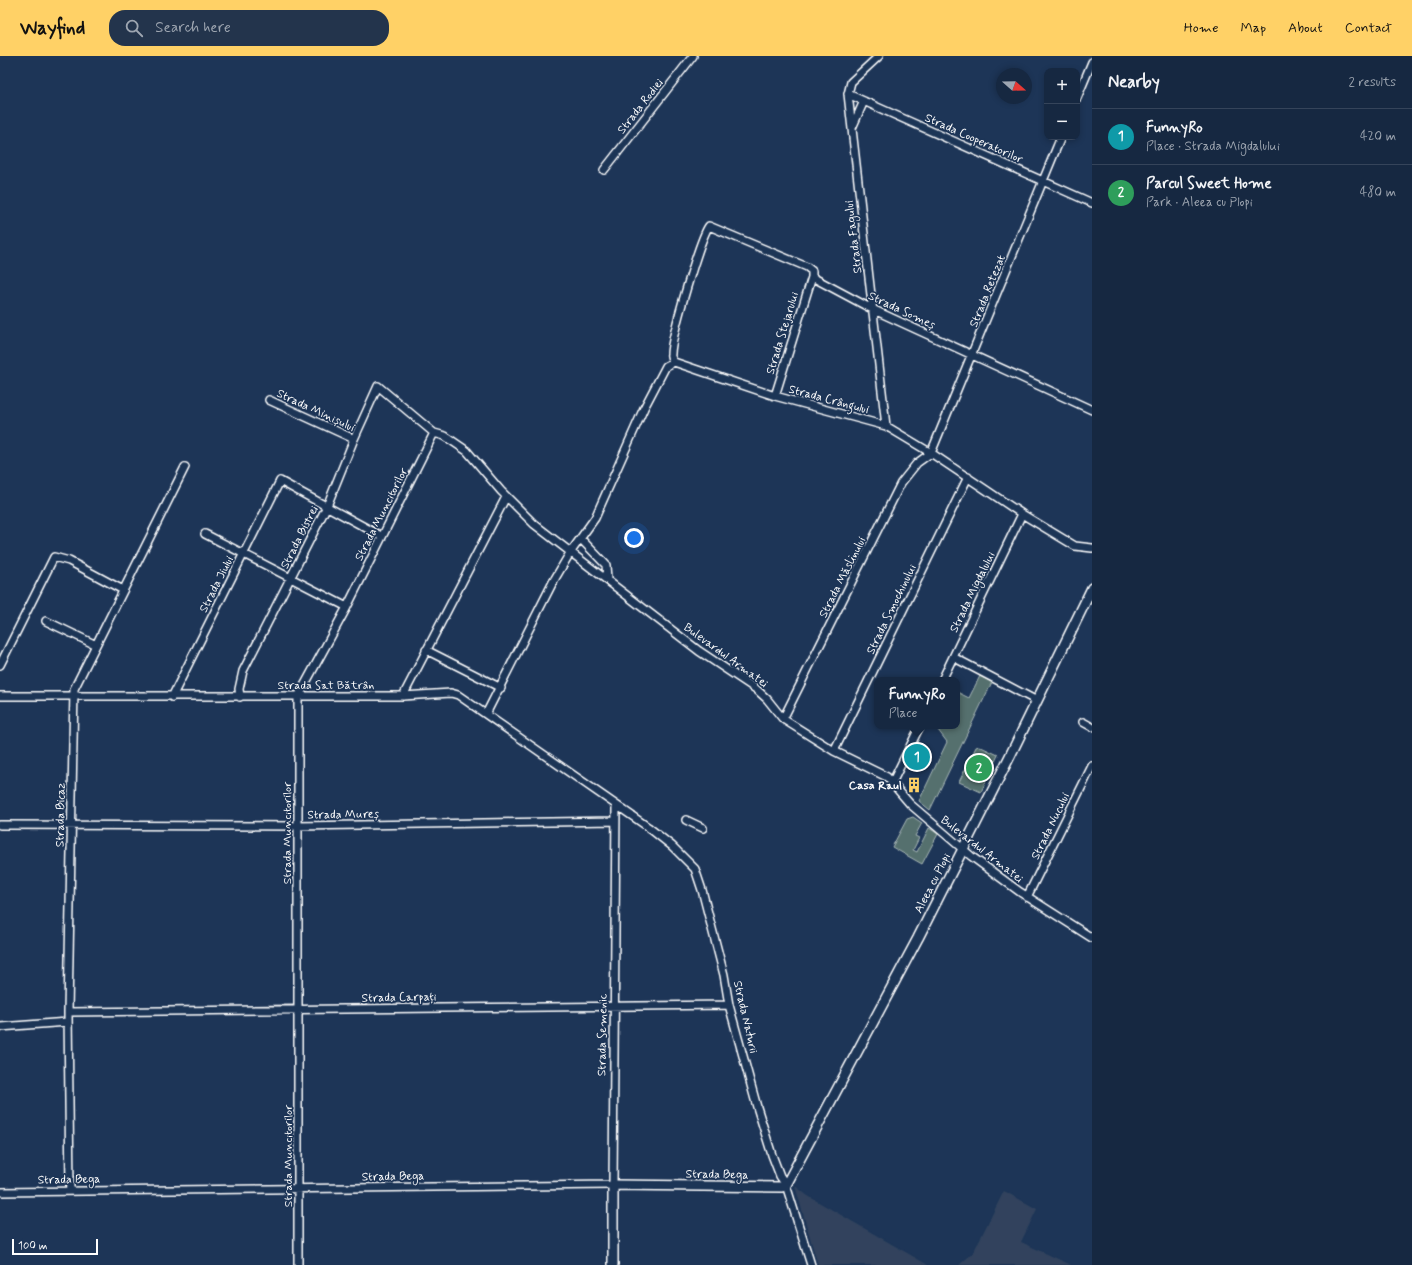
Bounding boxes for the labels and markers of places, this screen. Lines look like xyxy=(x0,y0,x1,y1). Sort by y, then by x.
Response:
pin: 1 xyxy=(904,742,930,772)
pin: 2 xyxy=(966,753,992,783)
building icon: Casa Raul xyxy=(905,776,923,794)
place label: Casa Raul xyxy=(849,778,902,794)

